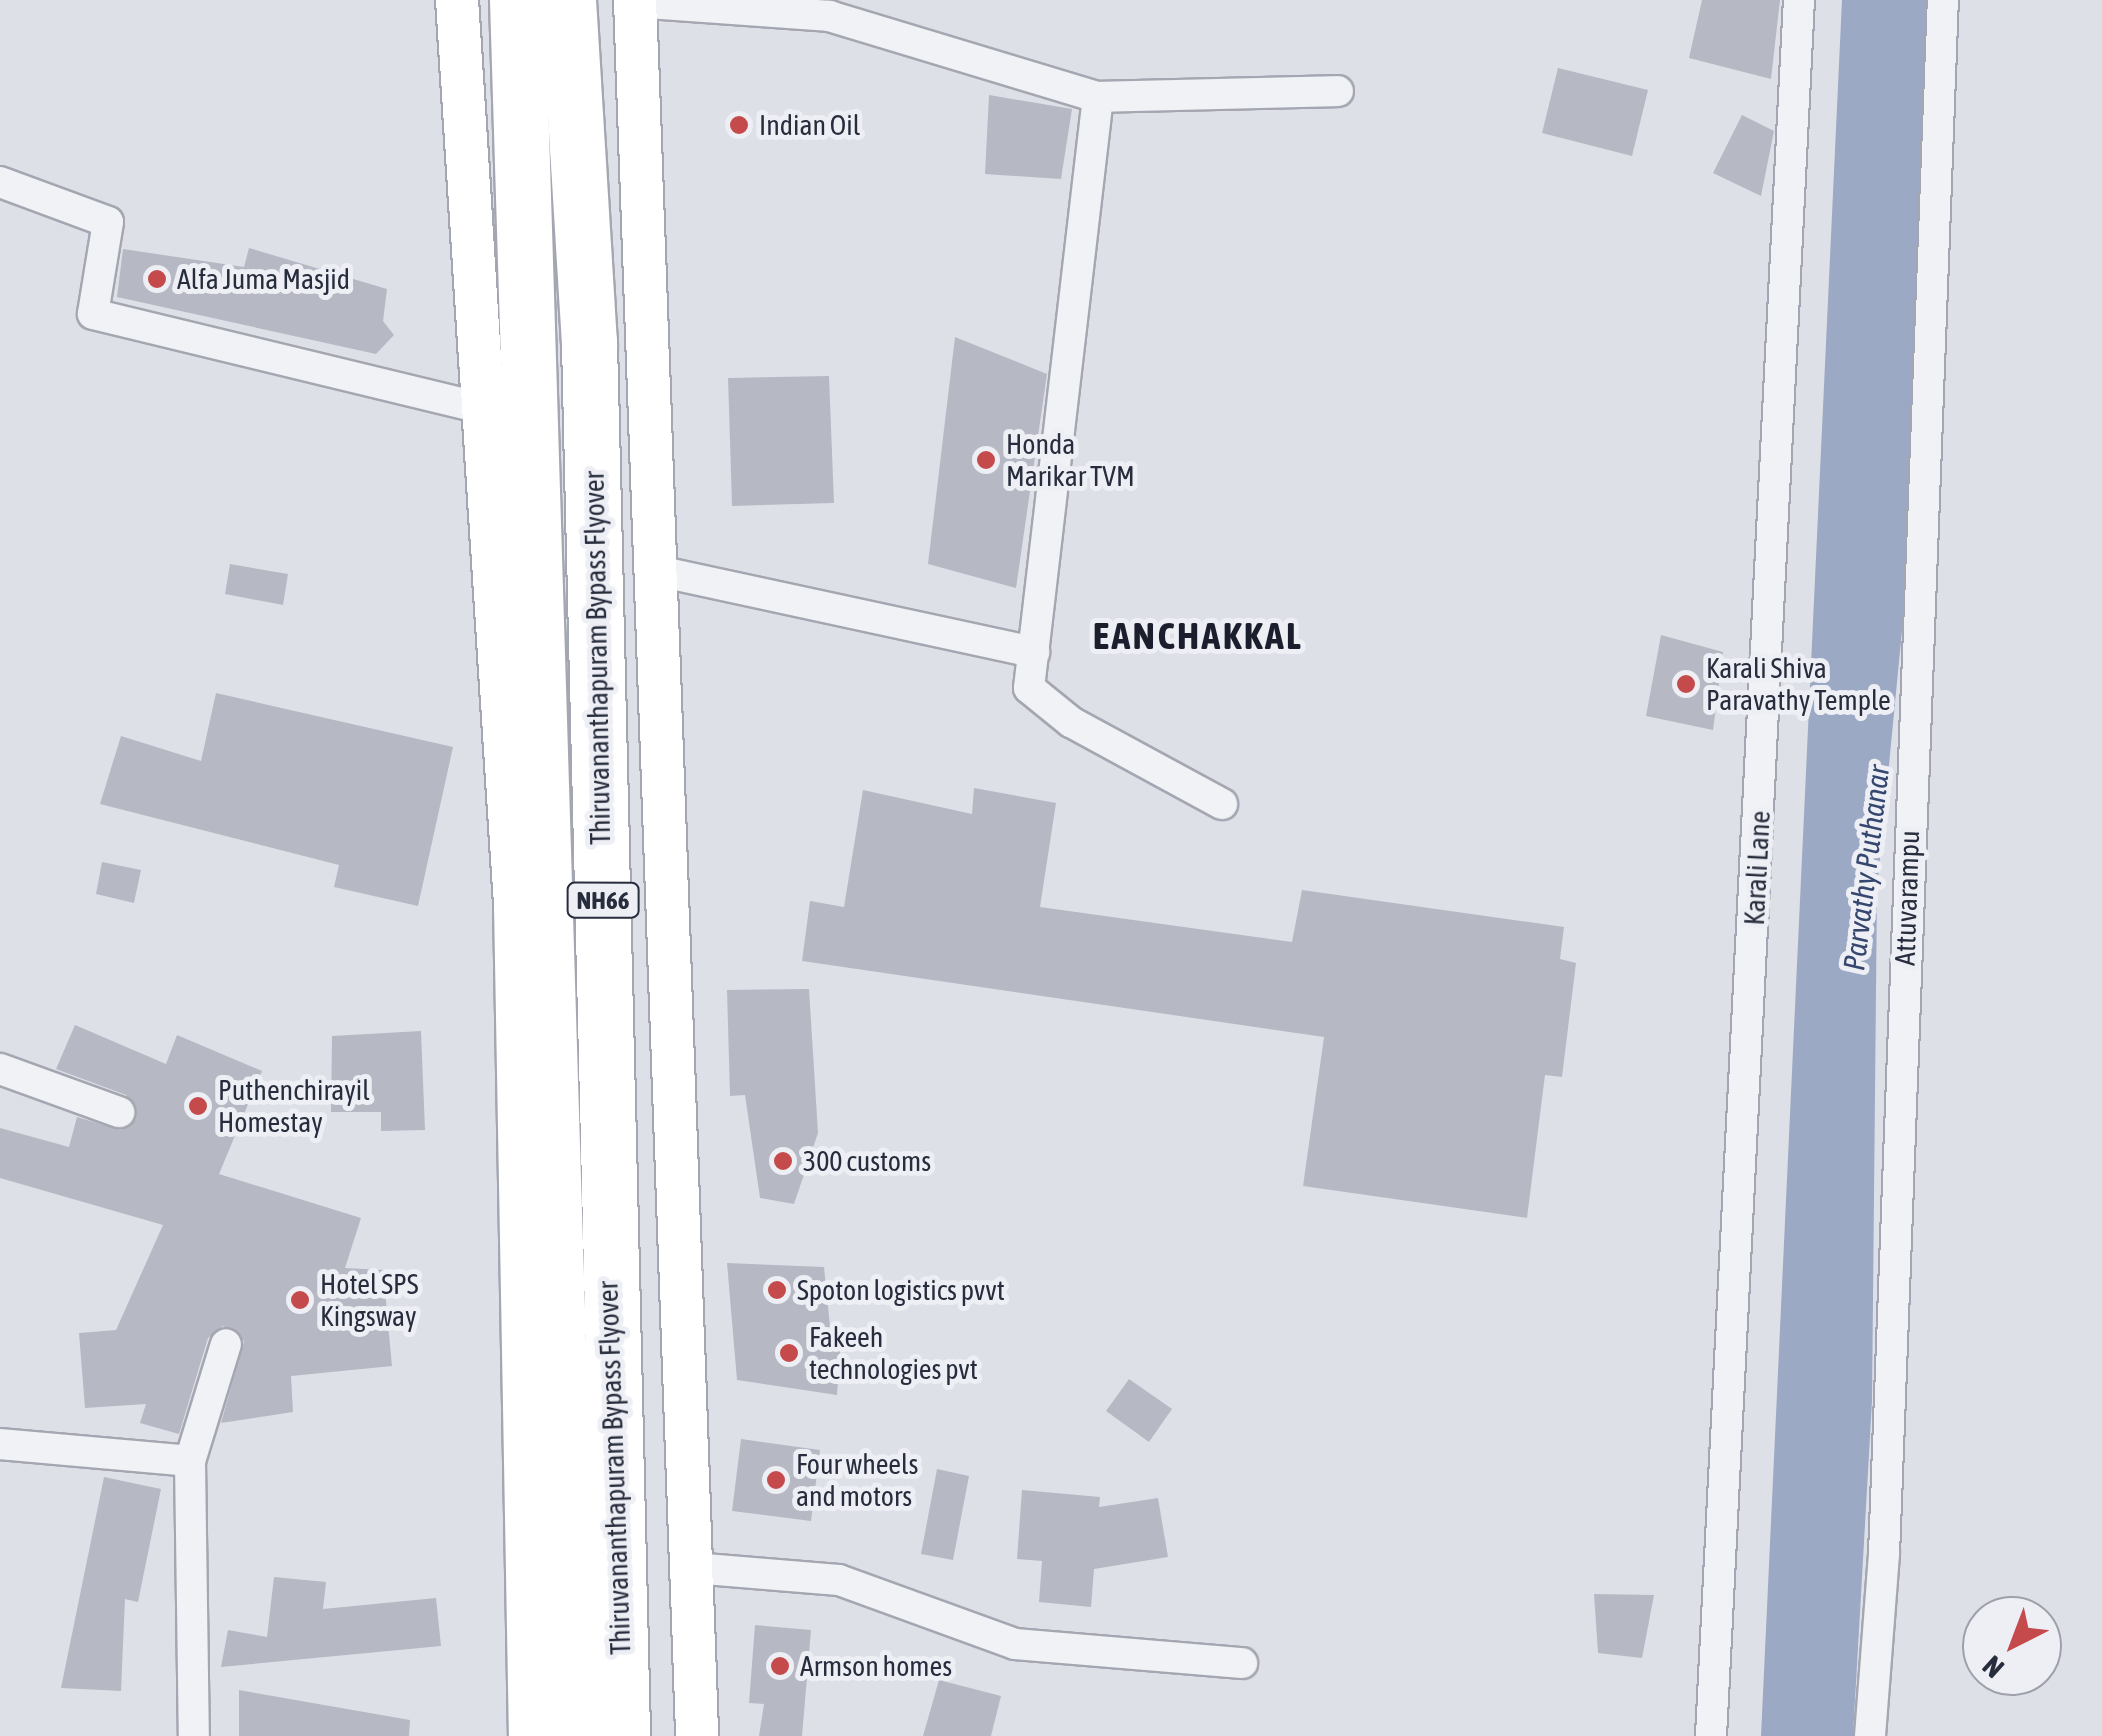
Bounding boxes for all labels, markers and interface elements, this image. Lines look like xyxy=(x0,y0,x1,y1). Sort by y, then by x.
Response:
place label: Indian Oil xyxy=(759,108,860,142)
marker: Indian Oil xyxy=(728,114,750,136)
place label: Alfa Juma Masjid xyxy=(177,262,350,296)
marker: Alfa Juma Masjid xyxy=(146,268,168,290)
place label: Honda Marikar TVM xyxy=(1006,427,1135,493)
marker: Honda Marikar TVM xyxy=(975,449,997,471)
street label: Thiruvananthapuram Bypass Flyover xyxy=(577,471,617,845)
district label: EANCHAKKAL xyxy=(1093,613,1303,659)
place label: Karali Shiva Paravathy Temple xyxy=(1706,651,1891,717)
marker: Karali Shiva Paravathy Temple xyxy=(1675,673,1697,695)
water label: Parvathy Puthanar xyxy=(1836,763,1896,973)
street label: Karali Lane xyxy=(1737,810,1777,926)
street label: Attuvarampu xyxy=(1888,830,1926,966)
road number: NH66 xyxy=(566,880,640,920)
place label: Puthenchirayil Homestay xyxy=(218,1073,370,1139)
marker: Puthenchirayil Homestay xyxy=(187,1095,209,1117)
place label: 300 customs xyxy=(803,1144,931,1178)
marker: 300 customs xyxy=(772,1150,794,1172)
place label: Hotel SPS Kingsway xyxy=(320,1267,418,1333)
place label: Spoton logistics pvvt xyxy=(797,1273,1005,1307)
marker: Spoton logistics pvvt xyxy=(766,1279,788,1301)
street label: Thiruvananthapuram Bypass Flyover xyxy=(591,1281,637,1655)
marker: Hotel SPS Kingsway xyxy=(289,1289,311,1311)
place label: Fakeeh technologies pvt xyxy=(809,1320,978,1386)
marker: Fakeeh technologies pvt xyxy=(778,1342,800,1364)
place label: Four wheels and motors xyxy=(796,1447,918,1513)
marker: Four wheels and motors xyxy=(765,1469,787,1491)
north arrow xyxy=(1962,1596,2062,1696)
place label: Armson homes xyxy=(800,1649,952,1683)
text: N xyxy=(1976,1649,2010,1684)
marker: Armson homes xyxy=(769,1655,791,1677)

